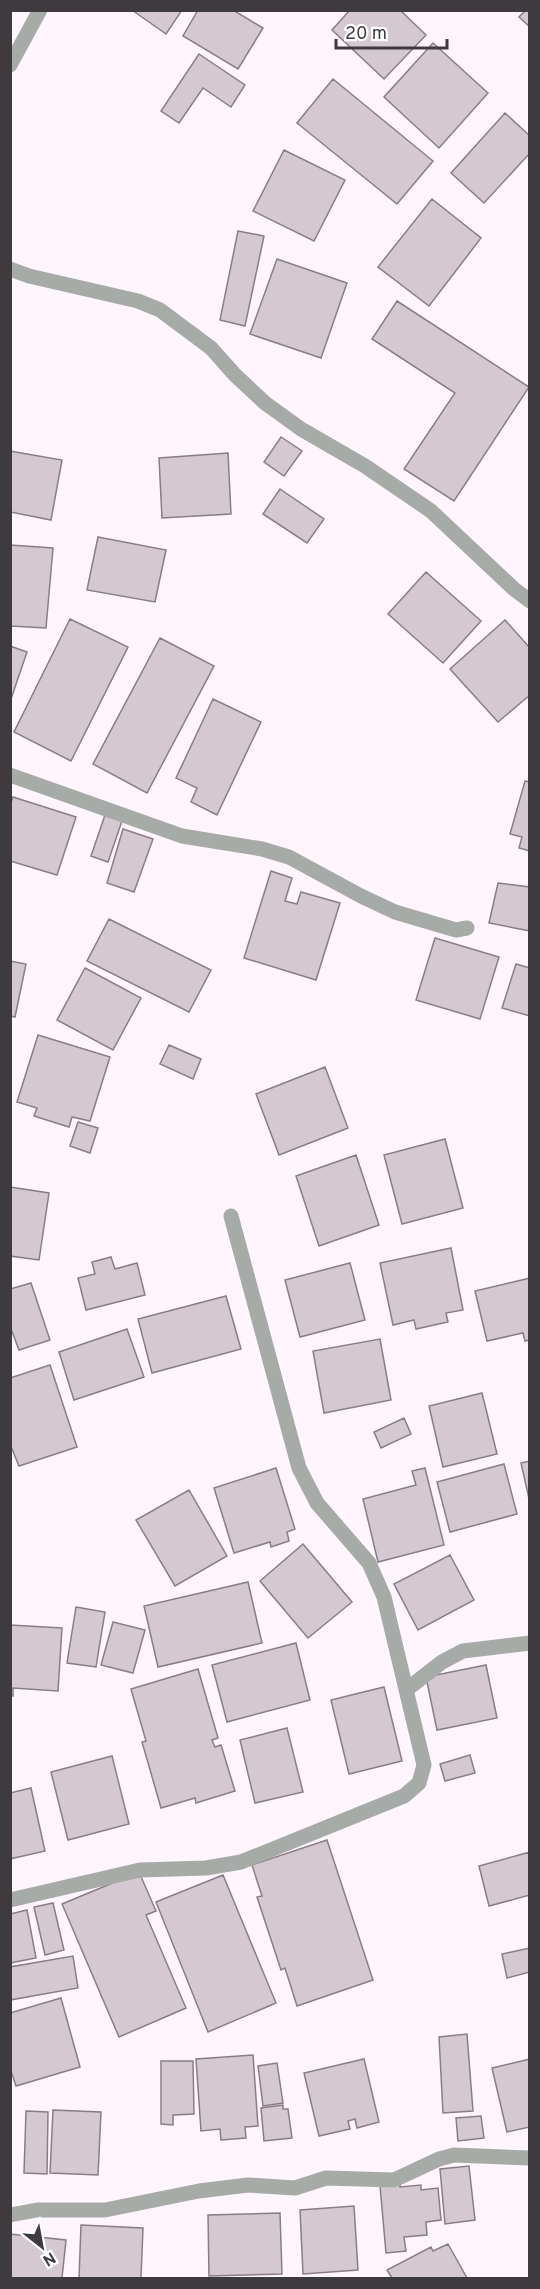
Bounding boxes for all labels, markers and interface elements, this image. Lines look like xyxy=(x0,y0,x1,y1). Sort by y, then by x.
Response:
scale bar xyxy=(336,12,447,50)
text: 20 m xyxy=(345,23,387,46)
north arrow xyxy=(12,2217,72,2277)
text: N xyxy=(39,2247,59,2270)

